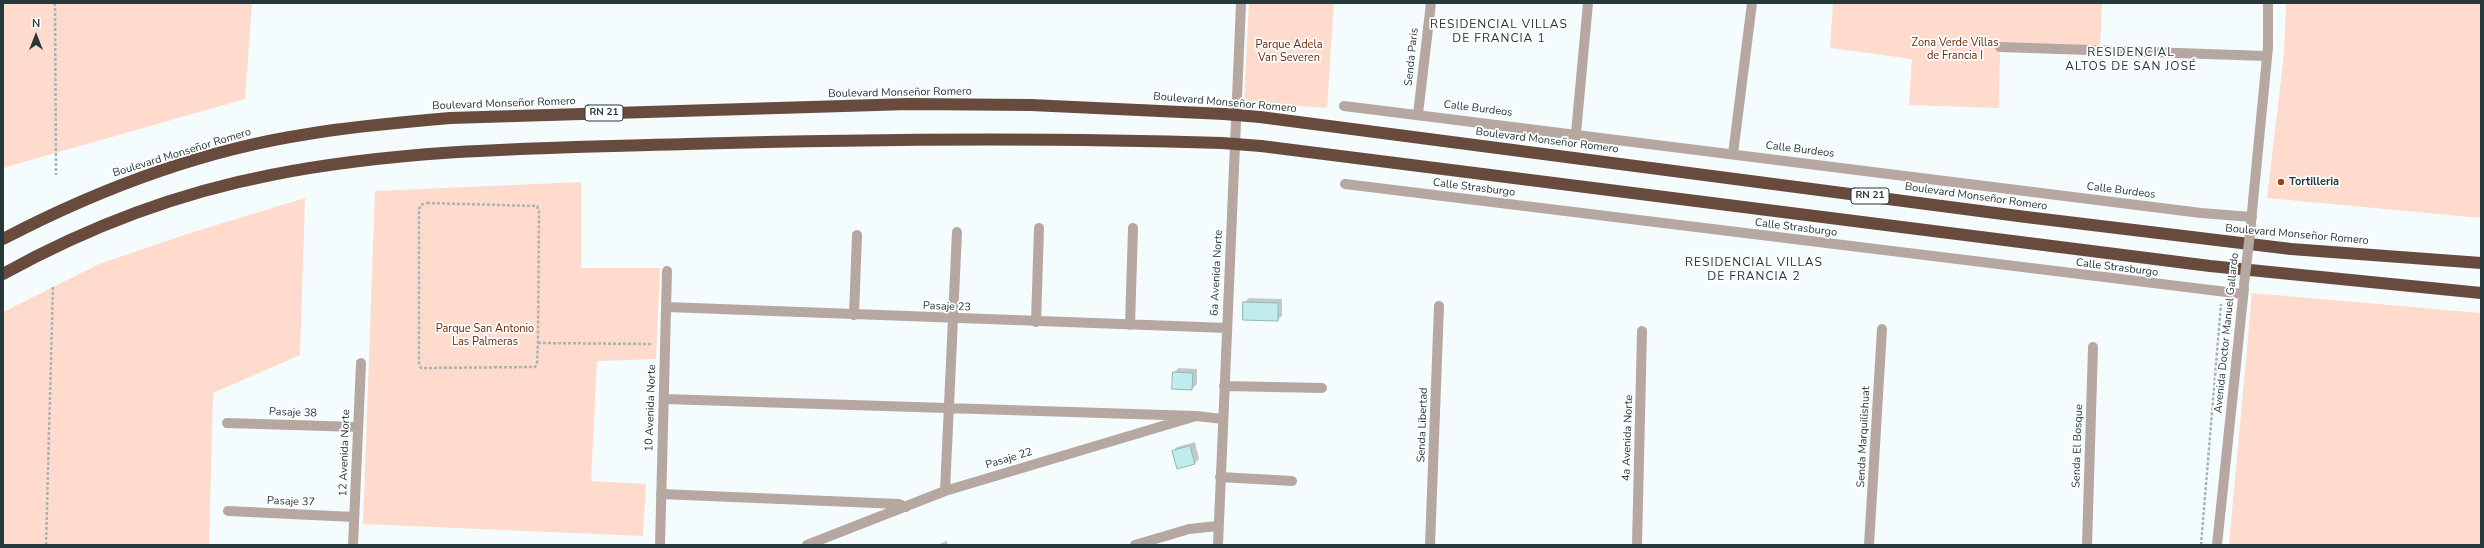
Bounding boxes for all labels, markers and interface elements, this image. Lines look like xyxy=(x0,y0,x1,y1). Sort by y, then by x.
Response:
north arrow xyxy=(16,16,56,56)
text: N xyxy=(32,16,40,31)
district label: RESIDENCIAL VILLAS DE FRANCIA 1 xyxy=(1430,18,1568,46)
street label: Senda Paris xyxy=(1402,27,1422,87)
park label: Zona Verde Villas de Francia I xyxy=(1912,36,1998,62)
park label: Parque Adela Van Severen xyxy=(1256,38,1322,64)
district label: RESIDENCIAL ALTOS DE SAN JOSÉ xyxy=(2065,46,2197,74)
street label: Boulevard Monseñor Romero xyxy=(828,85,972,101)
street label: Boulevard Monseñor Romero xyxy=(1153,90,1297,116)
street label: Boulevard Monseñor Romero xyxy=(432,95,576,113)
street label: Calle Burdeos xyxy=(1443,98,1513,120)
road number: RN 21 xyxy=(585,105,623,121)
street label: Boulevard Monseñor Romero xyxy=(111,126,253,180)
street label: Boulevard Monseñor Romero xyxy=(1475,126,1619,156)
street label: Calle Burdeos xyxy=(1765,139,1835,161)
place label: Tortilleria xyxy=(2289,175,2339,189)
street label: Calle Strasburgo xyxy=(1432,176,1516,200)
marker: Tortilleria xyxy=(2276,177,2286,187)
street label: Boulevard Monseñor Romero xyxy=(1904,180,2048,214)
street label: Calle Burdeos xyxy=(2086,180,2156,202)
road number: RN 21 xyxy=(1851,188,1889,204)
street label: Calle Strasburgo xyxy=(1754,216,1838,240)
street label: Boulevard Monseñor Romero xyxy=(2225,222,2369,248)
street label: 6a Avenida Norte xyxy=(1208,230,1226,316)
street label: Avenida Doctor Manuel Gallardo xyxy=(2212,252,2242,414)
district label: RESIDENCIAL VILLAS DE FRANCIA 2 xyxy=(1685,256,1823,284)
street label: Calle Strasburgo xyxy=(2075,256,2159,280)
street label: Pasaje 23 xyxy=(923,300,971,314)
park label: Parque San Antonio Las Palmeras xyxy=(436,322,534,348)
street label: 10 Avenida Norte xyxy=(643,364,659,452)
street label: Senda Marquilishuat xyxy=(1855,386,1873,488)
street label: Senda Libertad xyxy=(1415,387,1431,463)
street label: 4a Avenida Norte xyxy=(1620,395,1636,481)
street label: Senda El Bosque xyxy=(2070,404,2086,488)
street label: Pasaje 38 xyxy=(269,406,317,420)
street label: 12 Avenida Norte xyxy=(337,409,353,497)
street label: Pasaje 22 xyxy=(984,446,1034,472)
street label: Pasaje 37 xyxy=(267,495,315,509)

